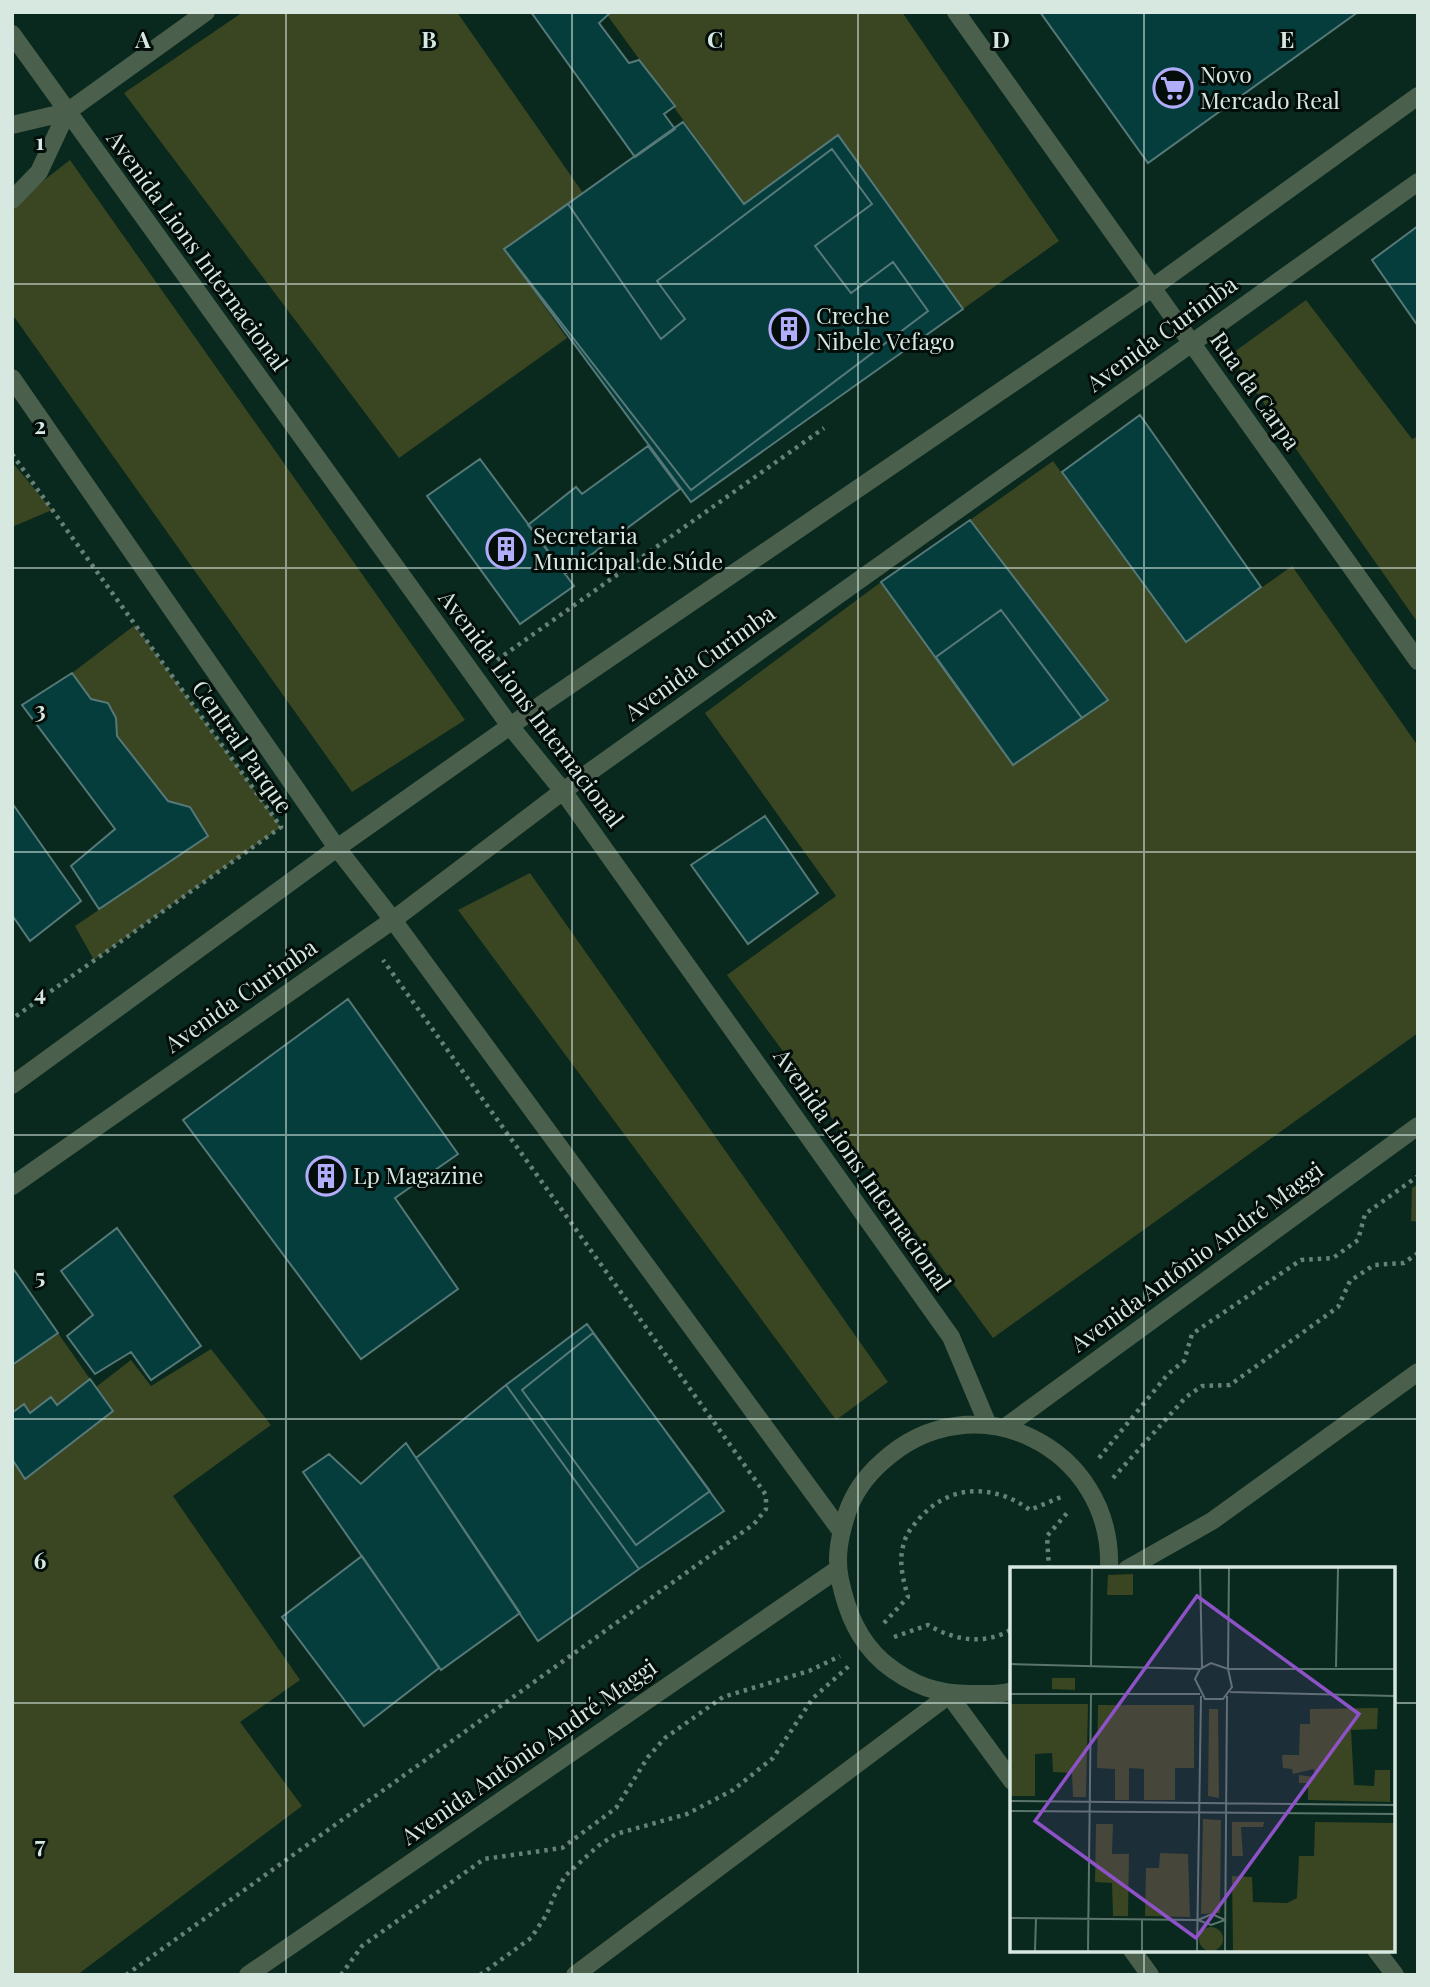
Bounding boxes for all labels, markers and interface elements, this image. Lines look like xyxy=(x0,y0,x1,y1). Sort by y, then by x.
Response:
text: A xyxy=(134,23,151,54)
text: B xyxy=(421,23,437,54)
text: C xyxy=(707,23,723,54)
text: D xyxy=(992,23,1010,54)
text: E xyxy=(1280,23,1294,54)
place label: Novo Mercado Real xyxy=(1200,58,1340,115)
supermarket icon: Novo Mercado Real xyxy=(1152,67,1194,109)
street label: Avenida Lions Internacional xyxy=(100,123,296,377)
text: 1 xyxy=(36,125,45,156)
street label: Avenida Curimba xyxy=(1079,267,1243,398)
place label: Creche Nibele Vefago xyxy=(816,299,955,356)
building icon: Creche Nibele Vefago xyxy=(768,308,810,350)
street label: Rua da Carpa xyxy=(1204,325,1309,456)
text: 2 xyxy=(34,409,46,440)
place label: Secretaria Municipal de Súde xyxy=(533,519,723,576)
building icon: Secretaria Municipal de Súde xyxy=(485,528,527,570)
street label: Avenida Lions Internacional xyxy=(432,582,632,833)
street label: Avenida Curimba xyxy=(617,596,781,727)
street label: Central Parque xyxy=(186,673,301,819)
text: 3 xyxy=(34,693,46,724)
street label: Avenida Curimba xyxy=(157,930,323,1059)
text: 4 xyxy=(34,976,46,1007)
street label: Avenida Lions Internacional xyxy=(767,1041,959,1297)
street label: Avenida Antônio André Maggi xyxy=(1063,1153,1329,1359)
building icon: Lp Magazine xyxy=(305,1155,347,1197)
place label: Lp Magazine xyxy=(353,1159,483,1190)
text: 5 xyxy=(35,1260,45,1291)
text: 6 xyxy=(34,1544,47,1575)
inset map xyxy=(1010,1567,1395,1952)
street label: Avenida Antônio André Maggi xyxy=(393,1650,662,1852)
text: 7 xyxy=(35,1828,46,1859)

